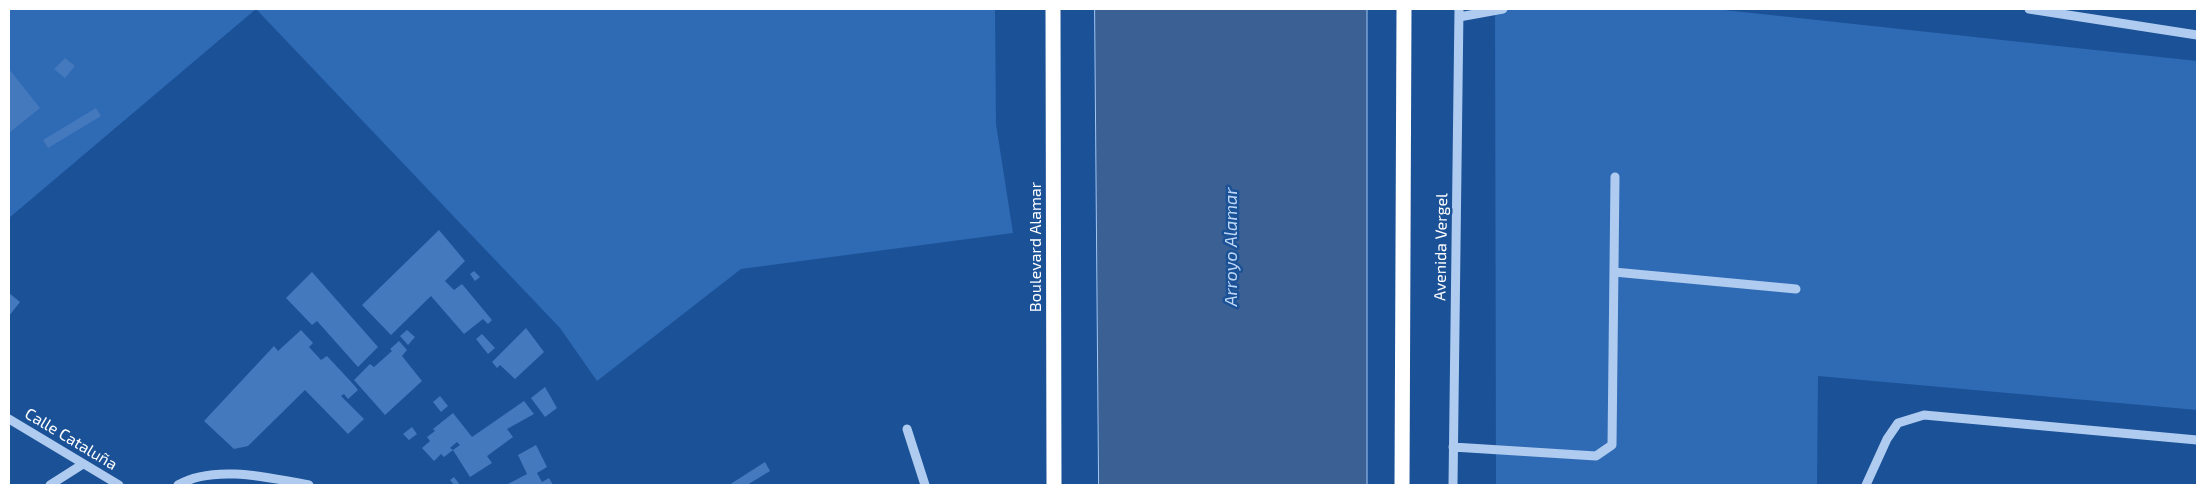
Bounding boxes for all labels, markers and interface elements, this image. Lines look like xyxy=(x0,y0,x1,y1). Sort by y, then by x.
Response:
street label: Boulevard Alamar xyxy=(1026,182,1046,312)
water label: Arroyo Alamar xyxy=(1220,187,1242,307)
street label: Avenida Vergel xyxy=(1430,193,1452,301)
street label: Calle Cataluña xyxy=(21,404,121,474)

